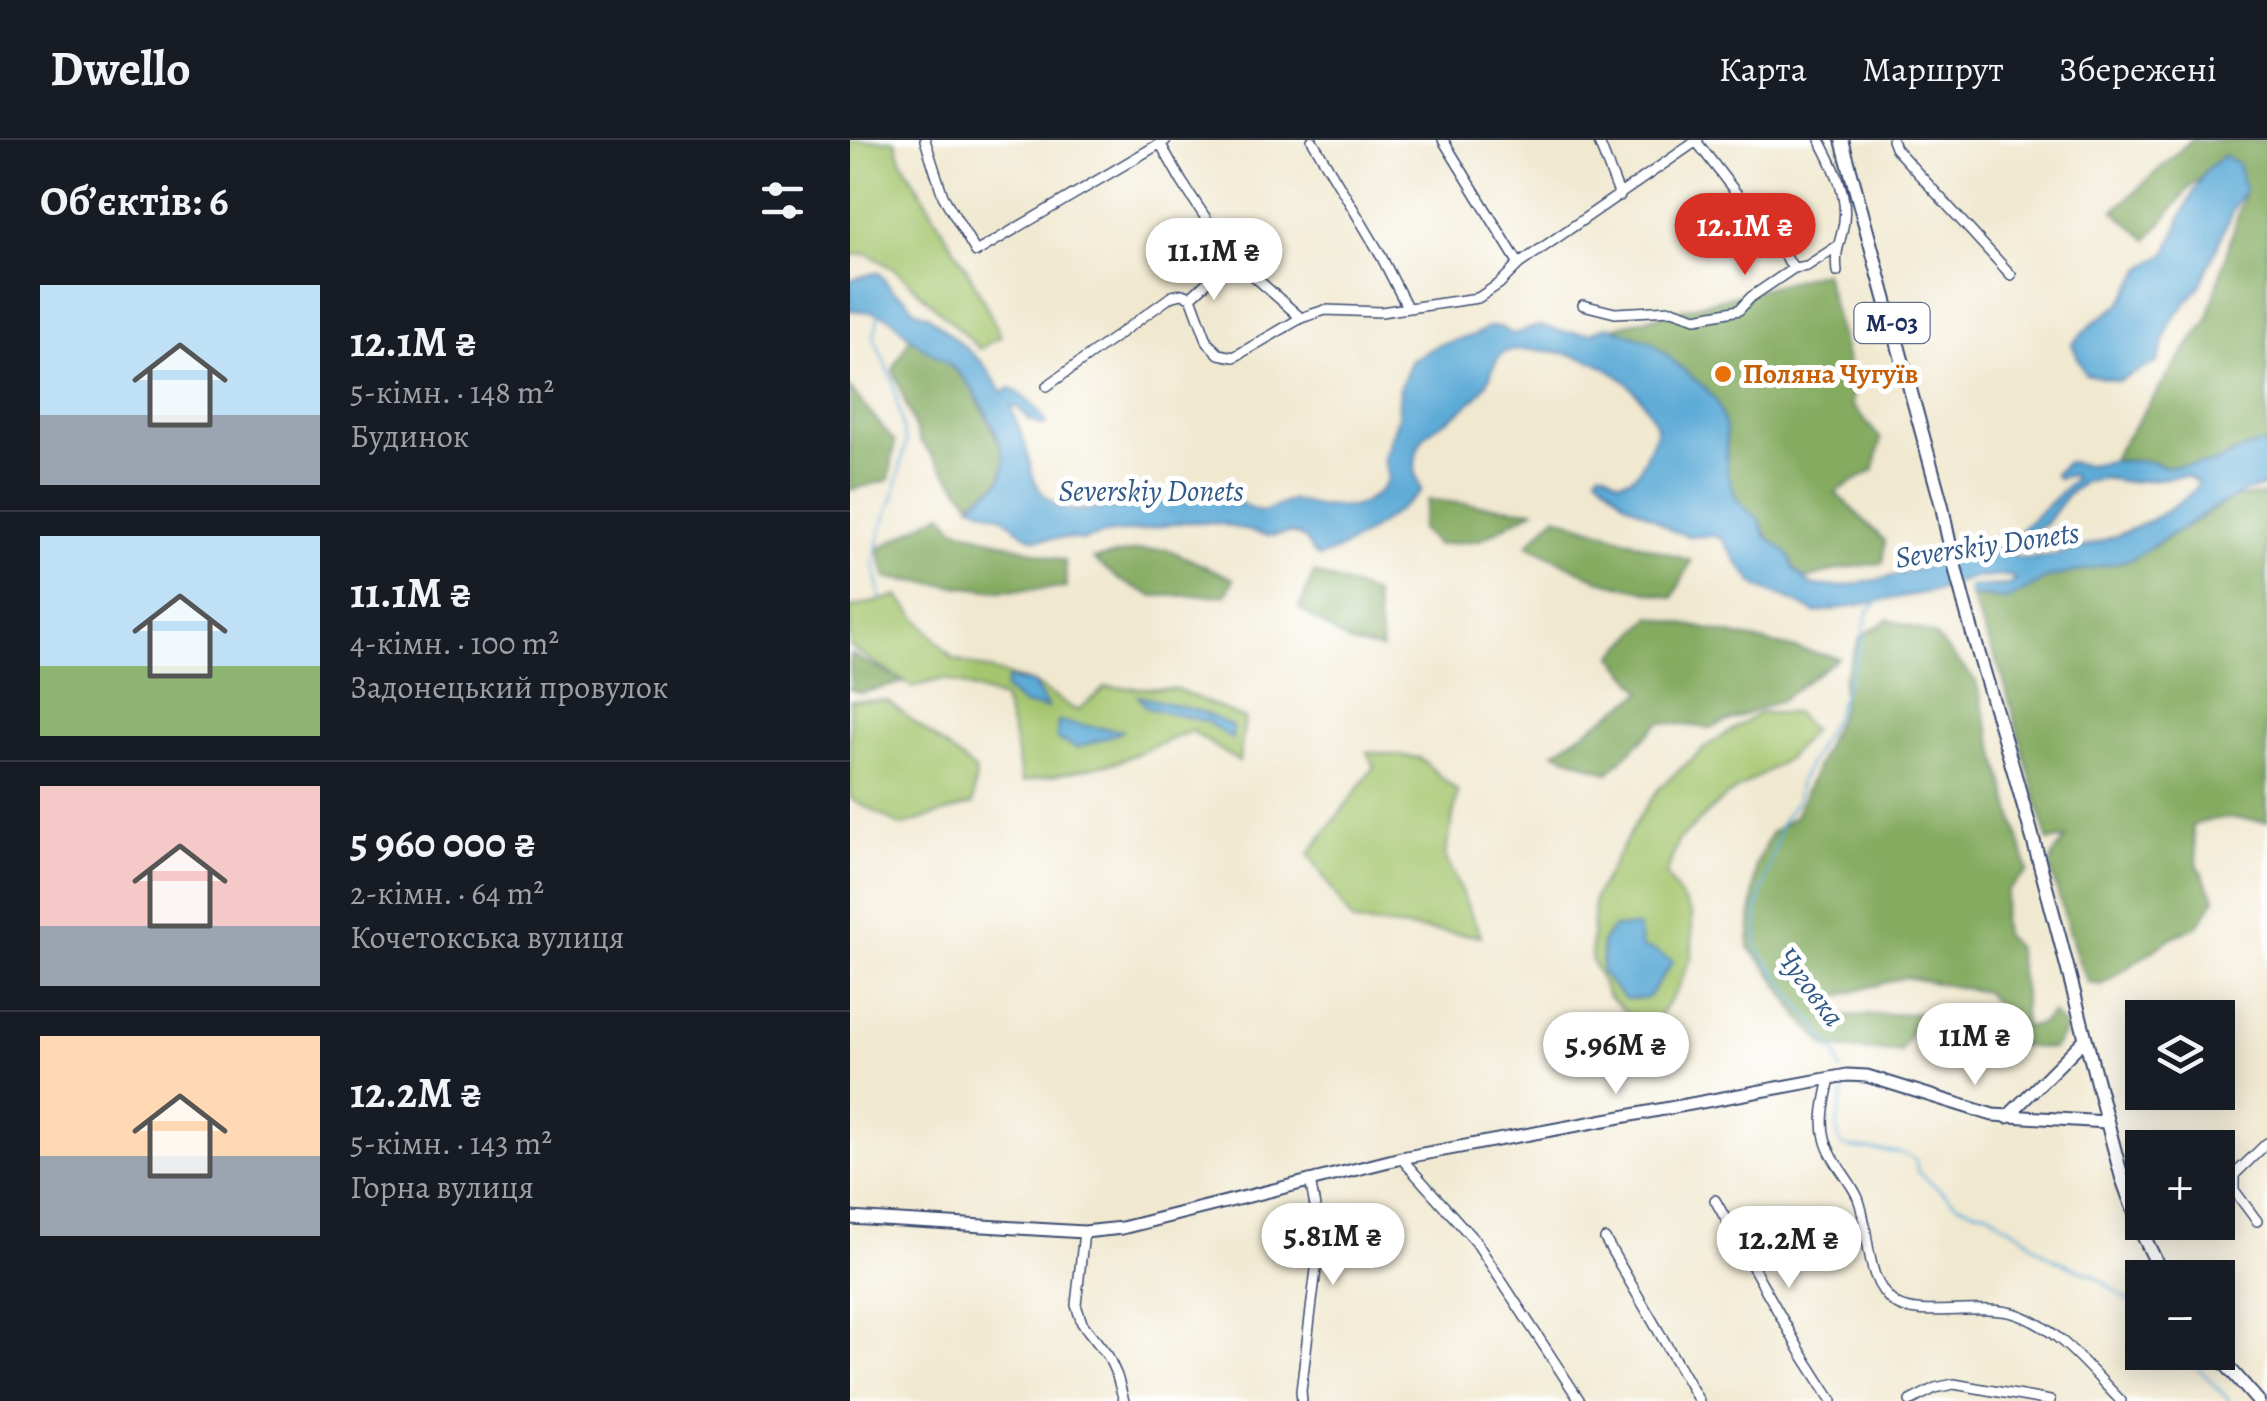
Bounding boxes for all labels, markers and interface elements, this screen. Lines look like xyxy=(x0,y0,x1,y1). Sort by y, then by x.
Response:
text: Dwello xyxy=(50,36,191,102)
text: Карта xyxy=(1719,45,1807,93)
text: Маршрут xyxy=(1862,45,2004,93)
text: Збережені xyxy=(2059,45,2217,93)
text: Об’єктів: 6 xyxy=(40,172,229,229)
icon: filters xyxy=(755,173,810,228)
pin: 12.1M ₴ xyxy=(1653,193,1837,278)
text: 12.1M ₴ xyxy=(1697,203,1793,247)
pin: 11.1M ₴ xyxy=(1122,218,1306,303)
text: 11.1M ₴ xyxy=(1168,228,1260,272)
road number: М-03 xyxy=(1854,303,1930,343)
text: 12.1M ₴ xyxy=(350,313,477,370)
icon: home xyxy=(120,325,240,445)
place label: Поляна Чугуїв xyxy=(1743,355,1918,393)
marker: Поляна Чугуїв xyxy=(1712,363,1734,385)
text: 5-кімн. · 148 m² xyxy=(350,370,554,414)
text: Будинок xyxy=(350,414,469,458)
water label: Severskiy Donets xyxy=(1058,471,1244,511)
water label: Severskiy Donets xyxy=(1893,512,2081,578)
text: 11.1M ₴ xyxy=(350,564,472,621)
icon: home xyxy=(120,576,240,696)
text: 4-кімн. · 100 m² xyxy=(350,621,559,665)
text: Задонецький провулок xyxy=(350,665,669,709)
text: 5 960 000 ₴ xyxy=(350,814,536,871)
icon: home xyxy=(120,826,240,946)
text: 2-кімн. · 64 m² xyxy=(350,871,544,915)
text: Кочетокська вулиця xyxy=(350,915,624,959)
water label: Чуговка xyxy=(1768,939,1854,1035)
map controls xyxy=(2125,1000,2235,1370)
button: layers xyxy=(2125,1000,2235,1110)
pin: 11M ₴ xyxy=(1905,1003,2045,1088)
pin: 5.96M ₴ xyxy=(1524,1012,1708,1097)
text: 11M ₴ xyxy=(1939,1013,2011,1057)
text: 5.96M ₴ xyxy=(1565,1022,1667,1066)
text: 12.2M ₴ xyxy=(350,1064,482,1121)
icon: home xyxy=(120,1076,240,1196)
text: 5-кімн. · 143 m² xyxy=(350,1121,552,1165)
button: + xyxy=(2125,1130,2235,1240)
text: Горна вулиця xyxy=(350,1165,534,1209)
pin: 5.81M ₴ xyxy=(1241,1203,1425,1288)
pin: 12.2M ₴ xyxy=(1697,1206,1881,1291)
text: 5.81M ₴ xyxy=(1284,1213,1382,1257)
text: 12.2M ₴ xyxy=(1739,1216,1839,1260)
button: − xyxy=(2125,1260,2235,1370)

